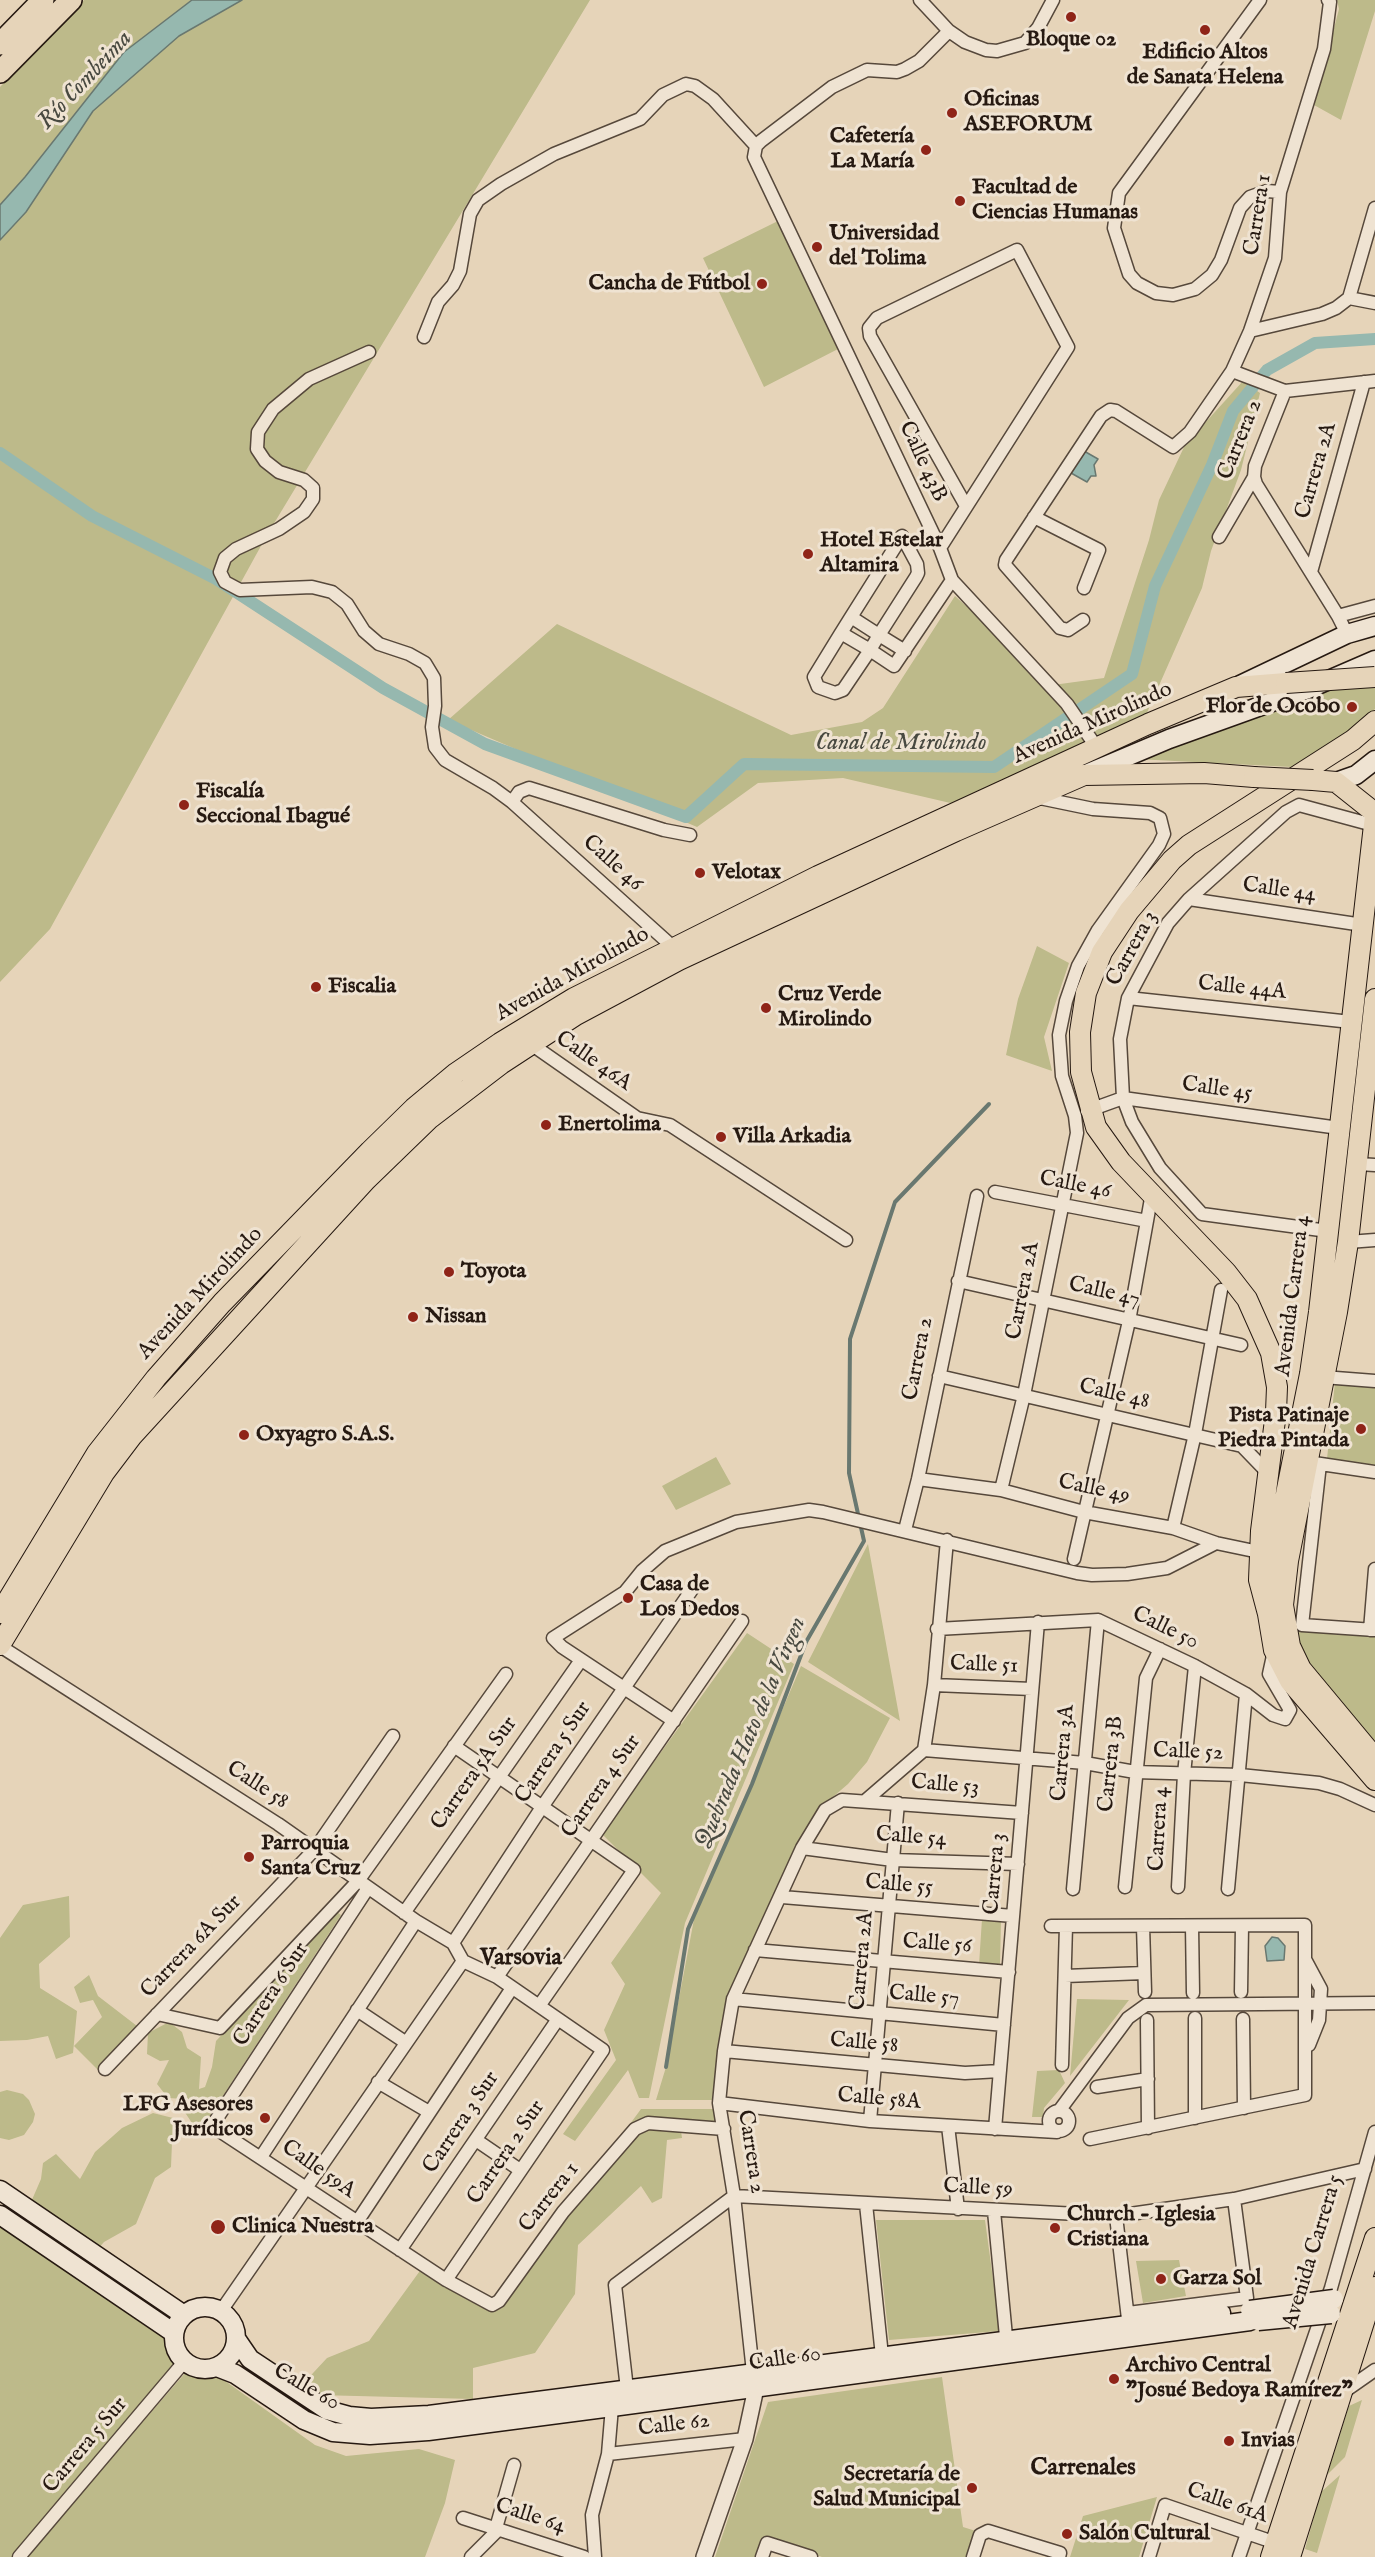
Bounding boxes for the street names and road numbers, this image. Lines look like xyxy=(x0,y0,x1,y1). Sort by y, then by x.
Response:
street label: Carrera 1 xyxy=(1240,172,1278,258)
street label: Carrera 2 xyxy=(1213,396,1269,484)
street label: Calle 43B xyxy=(892,418,952,506)
street label: Carrera 2A xyxy=(1291,420,1343,522)
street label: Avenida Mirolindo xyxy=(1009,677,1177,771)
street label: Calle 46 xyxy=(576,830,648,898)
street label: Calle 44 xyxy=(1241,873,1317,909)
street label: Carrera 3 xyxy=(1102,907,1164,991)
street label: Avenida Mirolindo xyxy=(492,922,654,1028)
street label: Calle 44A xyxy=(1197,971,1287,1007)
street label: Calle 46A xyxy=(550,1026,636,1098)
street label: Calle 45 xyxy=(1180,1072,1254,1108)
street label: Calle 46 xyxy=(1037,1166,1113,1206)
street label: Avenida Carrera 4 xyxy=(1271,1214,1317,1378)
street label: Avenida Mirolindo xyxy=(133,1222,269,1366)
street label: Carrera 2A xyxy=(1002,1240,1046,1342)
street label: Calle 47 xyxy=(1066,1272,1142,1314)
street label: Carrera 2 xyxy=(898,1315,940,1403)
street label: Calle 48 xyxy=(1076,1374,1152,1416)
street label: Calle 49 xyxy=(1056,1470,1132,1510)
street label: Calle 50 xyxy=(1127,1602,1203,1656)
street label: Calle 51 xyxy=(949,1652,1019,1680)
street label: Carrera 5 Sur xyxy=(510,1697,598,1809)
street label: Carrera 3A xyxy=(1047,1704,1081,1802)
street label: Carrera 5A Sur xyxy=(426,1712,524,1836)
street label: Carrera 3B xyxy=(1094,1715,1130,1813)
street label: Carrera 4 Sur xyxy=(557,1730,647,1844)
street label: Calle 52 xyxy=(1152,1739,1224,1767)
street label: Calle 58 xyxy=(221,1756,293,1816)
street label: Calle 53 xyxy=(910,1770,980,1802)
street label: Carrera 4 xyxy=(1145,1786,1175,1872)
street label: Calle 54 xyxy=(875,1822,947,1854)
street label: Carrera 3 xyxy=(979,1832,1013,1916)
street label: Calle 55 xyxy=(864,1870,934,1902)
street label: Carrera 6A Sur xyxy=(136,1890,248,2004)
street label: Carrera 2A xyxy=(846,1911,880,2011)
street label: Calle 56 xyxy=(902,1929,972,1961)
street label: Carrera 6 Sur xyxy=(229,1938,315,2052)
street label: Calle 57 xyxy=(888,1981,960,2013)
street label: Calle 58 xyxy=(829,2028,899,2060)
street label: Carrera 3 Sur xyxy=(418,2067,506,2179)
street label: Calle 58A xyxy=(836,2083,922,2117)
street label: Carrera 2 Sur xyxy=(463,2096,551,2210)
street label: Carrera 2 xyxy=(730,2108,770,2196)
street label: Calle 59A xyxy=(276,2135,360,2205)
street label: Carrera 1 xyxy=(514,2158,586,2238)
street label: Avenida Carrera 5 xyxy=(1278,2172,1350,2332)
street label: Calle 59 xyxy=(943,2174,1013,2204)
street label: Calle 60 xyxy=(747,2342,823,2378)
street label: Calle 60 xyxy=(268,2359,344,2417)
street label: Carrera 5 Sur xyxy=(38,2393,134,2499)
street label: Calle 62 xyxy=(637,2409,711,2443)
street label: Calle 61A xyxy=(1183,2478,1271,2530)
street label: Calle 64 xyxy=(492,2493,568,2541)

